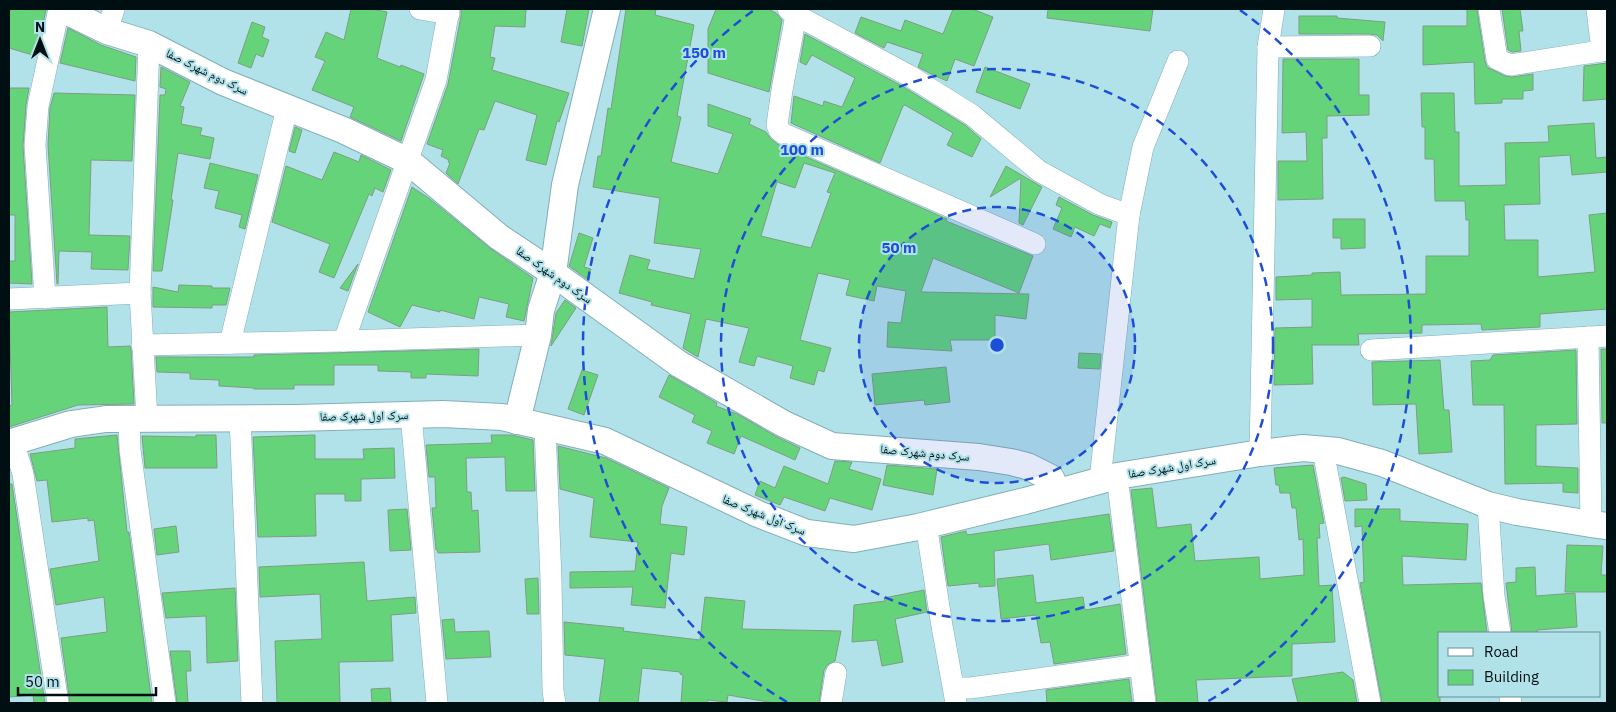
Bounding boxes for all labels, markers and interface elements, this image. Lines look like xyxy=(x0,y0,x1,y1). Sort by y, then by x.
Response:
north arrow xyxy=(15,15,65,65)
text: N xyxy=(35,18,45,36)
text: 150 m xyxy=(682,43,726,62)
street label: سرک دوم شهرک صفا xyxy=(163,45,251,99)
text: 100 m xyxy=(780,140,824,159)
text: 50 m xyxy=(882,238,916,257)
street label: سرک دوم شهرک صفا xyxy=(513,243,595,307)
centre of rings xyxy=(988,336,1006,354)
street label: سرک اول شهرک صفا xyxy=(320,407,409,424)
street label: سرک دوم شهرک صفا xyxy=(880,441,970,465)
street label: سرک اول شهرک صفا xyxy=(1127,452,1217,481)
street label: سرک اول شهرک صفا xyxy=(720,491,808,538)
legend xyxy=(1438,632,1601,697)
text: Road xyxy=(1484,642,1519,661)
scale bar xyxy=(18,664,155,696)
text: Building xyxy=(1484,667,1539,686)
text: 50 m xyxy=(25,672,60,691)

